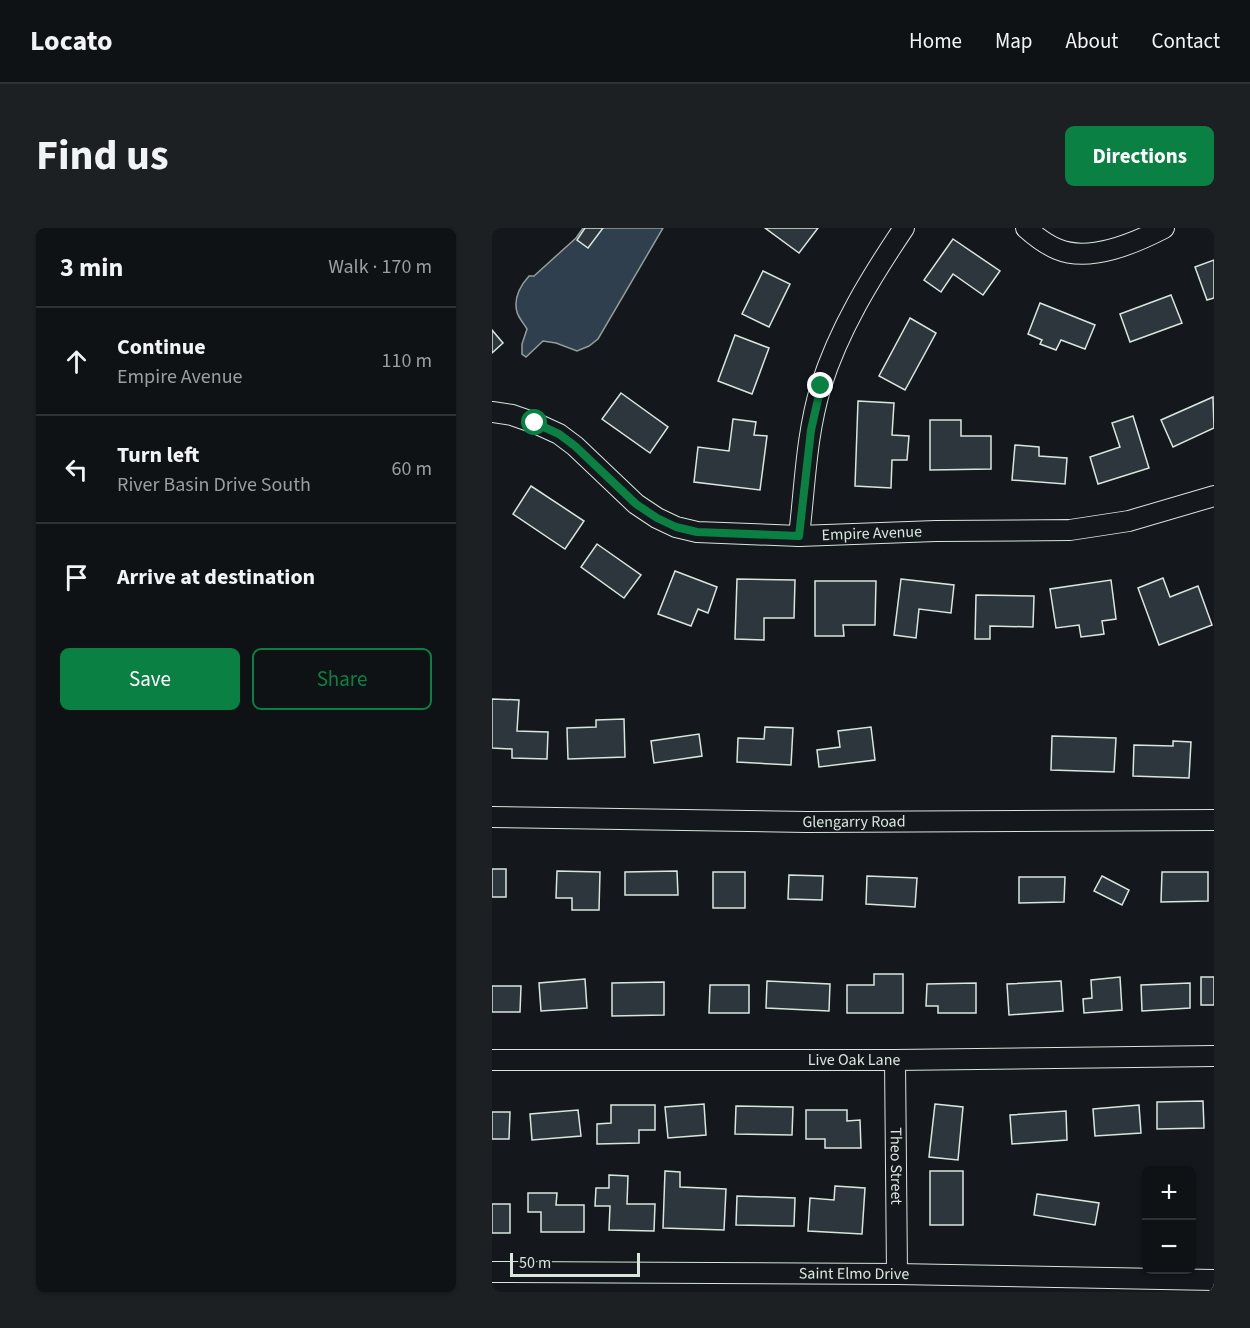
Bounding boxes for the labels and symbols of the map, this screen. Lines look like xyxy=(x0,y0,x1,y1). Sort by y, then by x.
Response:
route end xyxy=(807,372,833,398)
route start xyxy=(521,409,547,435)
street label: Empire Avenue xyxy=(821,521,923,546)
street label: Glengarry Road xyxy=(802,811,906,833)
street label: Live Oak Lane xyxy=(808,1049,901,1071)
street label: Theo Street xyxy=(885,1127,907,1205)
scale bar xyxy=(510,1250,640,1278)
street label: Saint Elmo Drive xyxy=(799,1263,909,1285)

